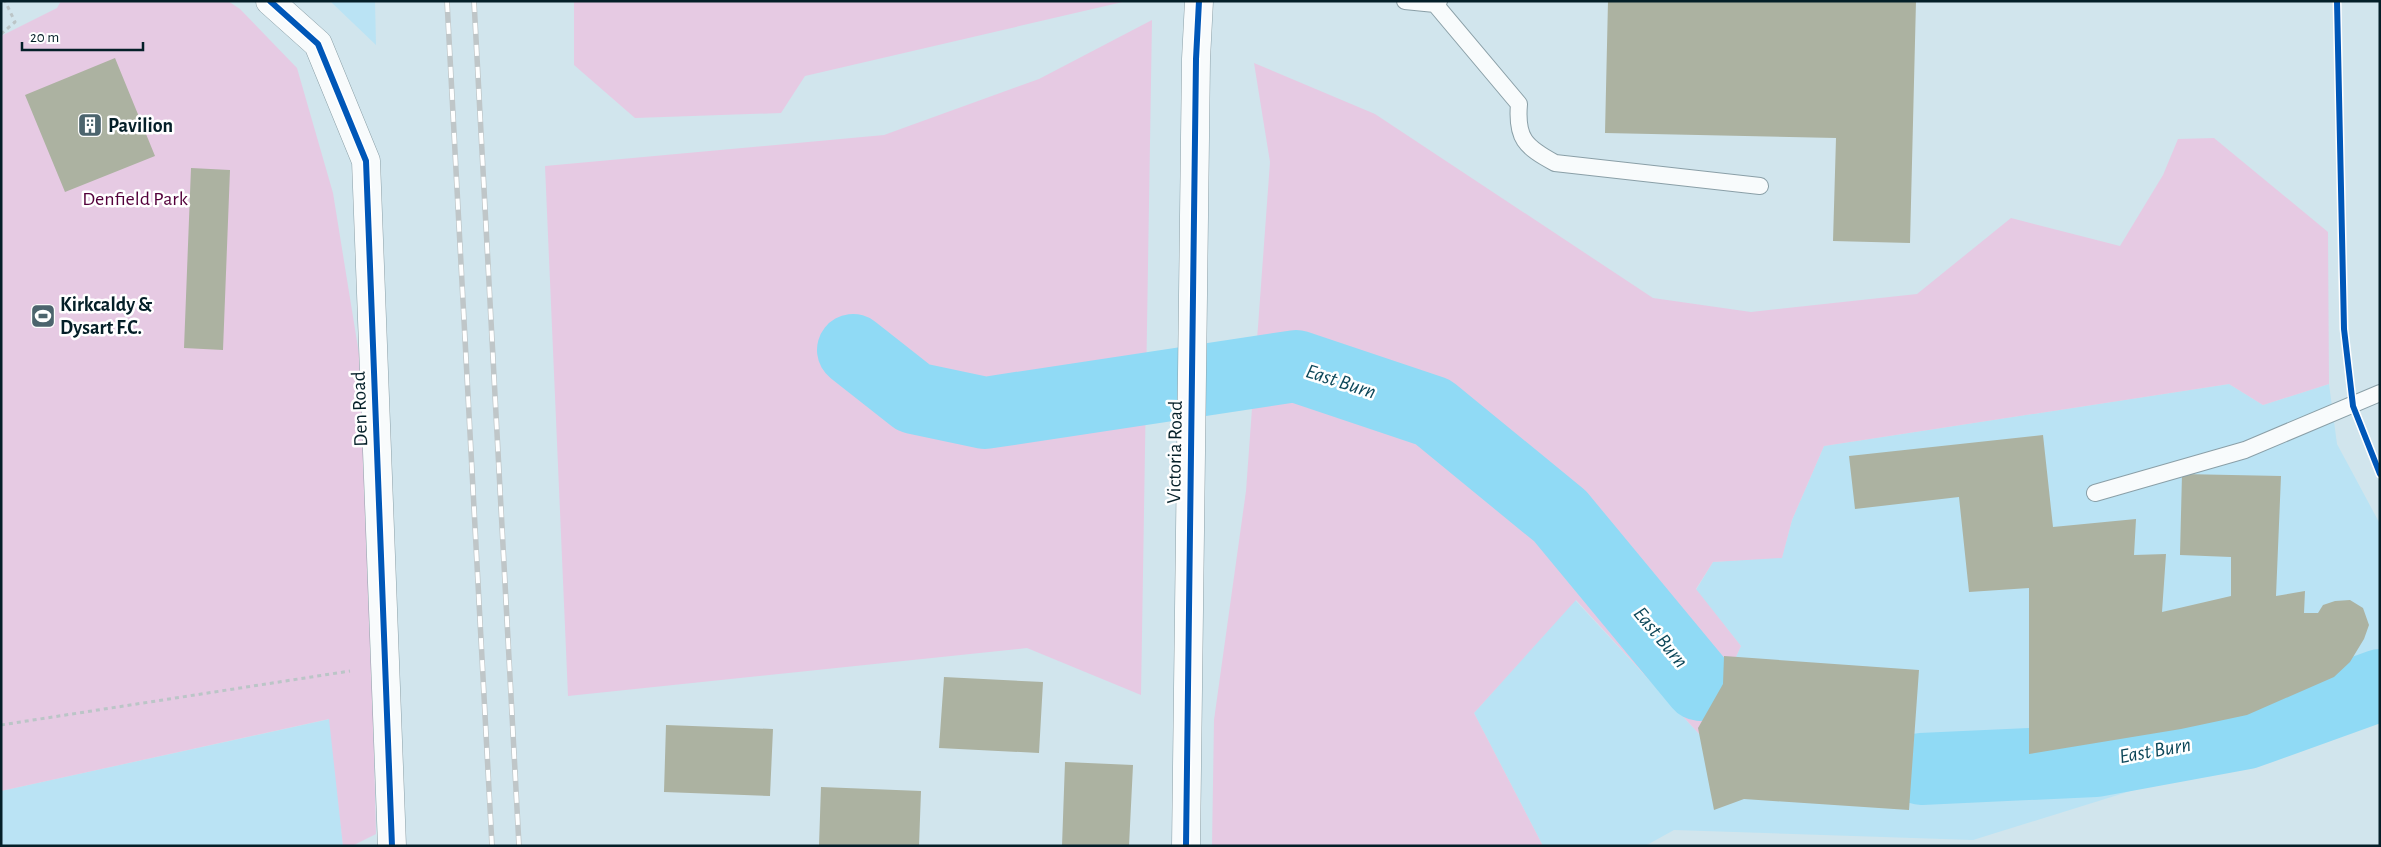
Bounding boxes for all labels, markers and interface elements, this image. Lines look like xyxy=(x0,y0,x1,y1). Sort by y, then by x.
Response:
scale bar xyxy=(22,20,144,52)
text: 20 m xyxy=(30,30,59,45)
building icon: Pavilion xyxy=(77,112,103,138)
place label: Pavilion xyxy=(108,116,173,136)
park label: Denfield Park xyxy=(82,189,188,209)
place label: Kirkcaldy & Dysart F.C. xyxy=(60,295,153,338)
sports icon: Kirkcaldy & Dysart F.C. xyxy=(30,303,56,329)
water label: East Burn xyxy=(1303,360,1379,403)
street label: Den Road xyxy=(349,371,371,447)
street label: Victoria Road xyxy=(1164,400,1186,504)
water label: East Burn xyxy=(1629,603,1692,672)
water label: East Burn xyxy=(2118,734,2193,767)

